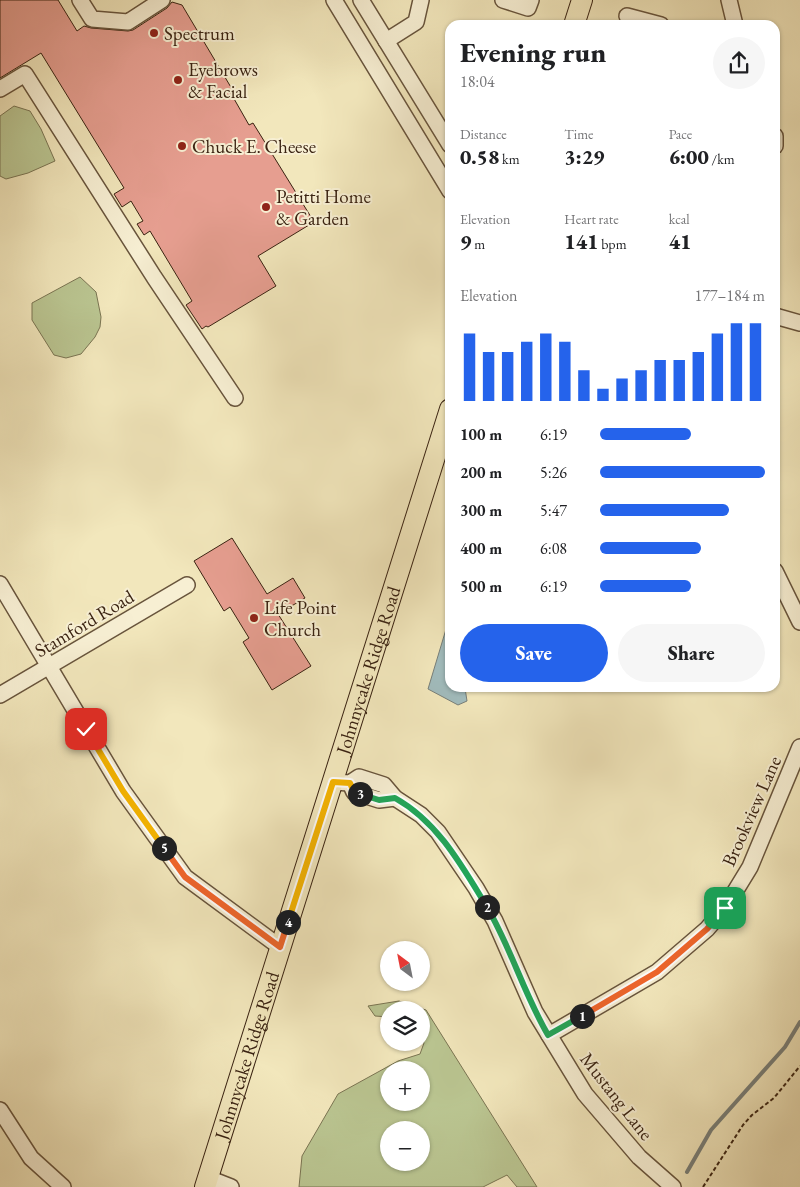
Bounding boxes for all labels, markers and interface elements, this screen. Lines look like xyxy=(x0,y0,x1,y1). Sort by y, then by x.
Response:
place label: Spectrum xyxy=(164,21,235,46)
marker: Spectrum xyxy=(148,27,160,39)
text: Evening run xyxy=(460,34,606,70)
button: share xyxy=(713,37,765,89)
place label: Eyebrows & Facial xyxy=(188,57,258,104)
text: 18:04 xyxy=(460,71,495,92)
marker: Eyebrows & Facial xyxy=(172,74,184,86)
text: Distance xyxy=(460,125,507,143)
text: Time xyxy=(564,125,594,143)
text: Pace xyxy=(669,125,692,143)
place label: Chuck E. Cheese xyxy=(192,134,316,159)
marker: Chuck E. Cheese xyxy=(176,140,188,152)
text: 0.58 xyxy=(460,143,499,170)
text: 3:29 xyxy=(564,143,604,170)
text: 6:00 xyxy=(669,143,709,170)
text: km xyxy=(499,150,520,168)
text: /km xyxy=(709,150,735,168)
place label: Petitti Home & Garden xyxy=(276,184,371,231)
marker: Petitti Home & Garden xyxy=(260,201,272,213)
text: Elevation xyxy=(460,210,510,228)
text: Heart rate xyxy=(564,210,619,228)
text: kcal xyxy=(669,210,690,228)
text: 9 xyxy=(460,228,471,255)
text: 141 xyxy=(564,228,598,255)
text: 41 xyxy=(669,228,691,255)
text: m xyxy=(471,235,485,253)
text: bpm xyxy=(598,235,627,253)
text: Elevation xyxy=(460,285,518,306)
text: 177–184 m xyxy=(694,285,765,306)
text: 100 m xyxy=(460,424,502,445)
text: 6:19 xyxy=(540,424,567,445)
text: 200 m xyxy=(460,462,502,483)
text: 5:26 xyxy=(540,462,567,483)
text: 300 m xyxy=(460,500,502,521)
text: 5:47 xyxy=(540,500,567,521)
text: 400 m xyxy=(460,538,502,559)
text: 6:08 xyxy=(540,538,567,559)
text: 500 m xyxy=(460,576,502,597)
text: 6:19 xyxy=(540,576,567,597)
street label: Johnnycake Ridge Road xyxy=(329,583,407,759)
street label: Stamford Road xyxy=(30,584,139,663)
place label: Life Point Church xyxy=(264,595,336,642)
marker: Life Point Church xyxy=(248,612,260,624)
button: Save xyxy=(460,624,608,682)
button: Share xyxy=(618,624,765,682)
pin xyxy=(65,708,107,750)
icon: check xyxy=(72,715,100,743)
street label: Brookview Lane xyxy=(716,752,787,870)
pin: 3 xyxy=(348,782,372,806)
text: 3 xyxy=(357,785,364,803)
pin: 5 xyxy=(152,836,176,860)
text: 5 xyxy=(161,839,168,857)
pin xyxy=(704,887,746,929)
pin: 2 xyxy=(474,894,500,920)
icon: arrive xyxy=(711,894,739,922)
text: 2 xyxy=(484,898,491,916)
pin: 4 xyxy=(276,910,300,934)
text: 4 xyxy=(285,913,292,931)
north arrow xyxy=(380,941,430,991)
map controls xyxy=(380,941,430,1171)
street label: Johnnycake Ridge Road xyxy=(208,968,285,1145)
button: layers xyxy=(380,1001,430,1051)
pin: 1 xyxy=(570,1004,594,1028)
text: 1 xyxy=(579,1007,586,1025)
street label: Mustang Lane xyxy=(574,1047,659,1145)
button: + xyxy=(380,1061,430,1111)
button: − xyxy=(380,1121,430,1171)

